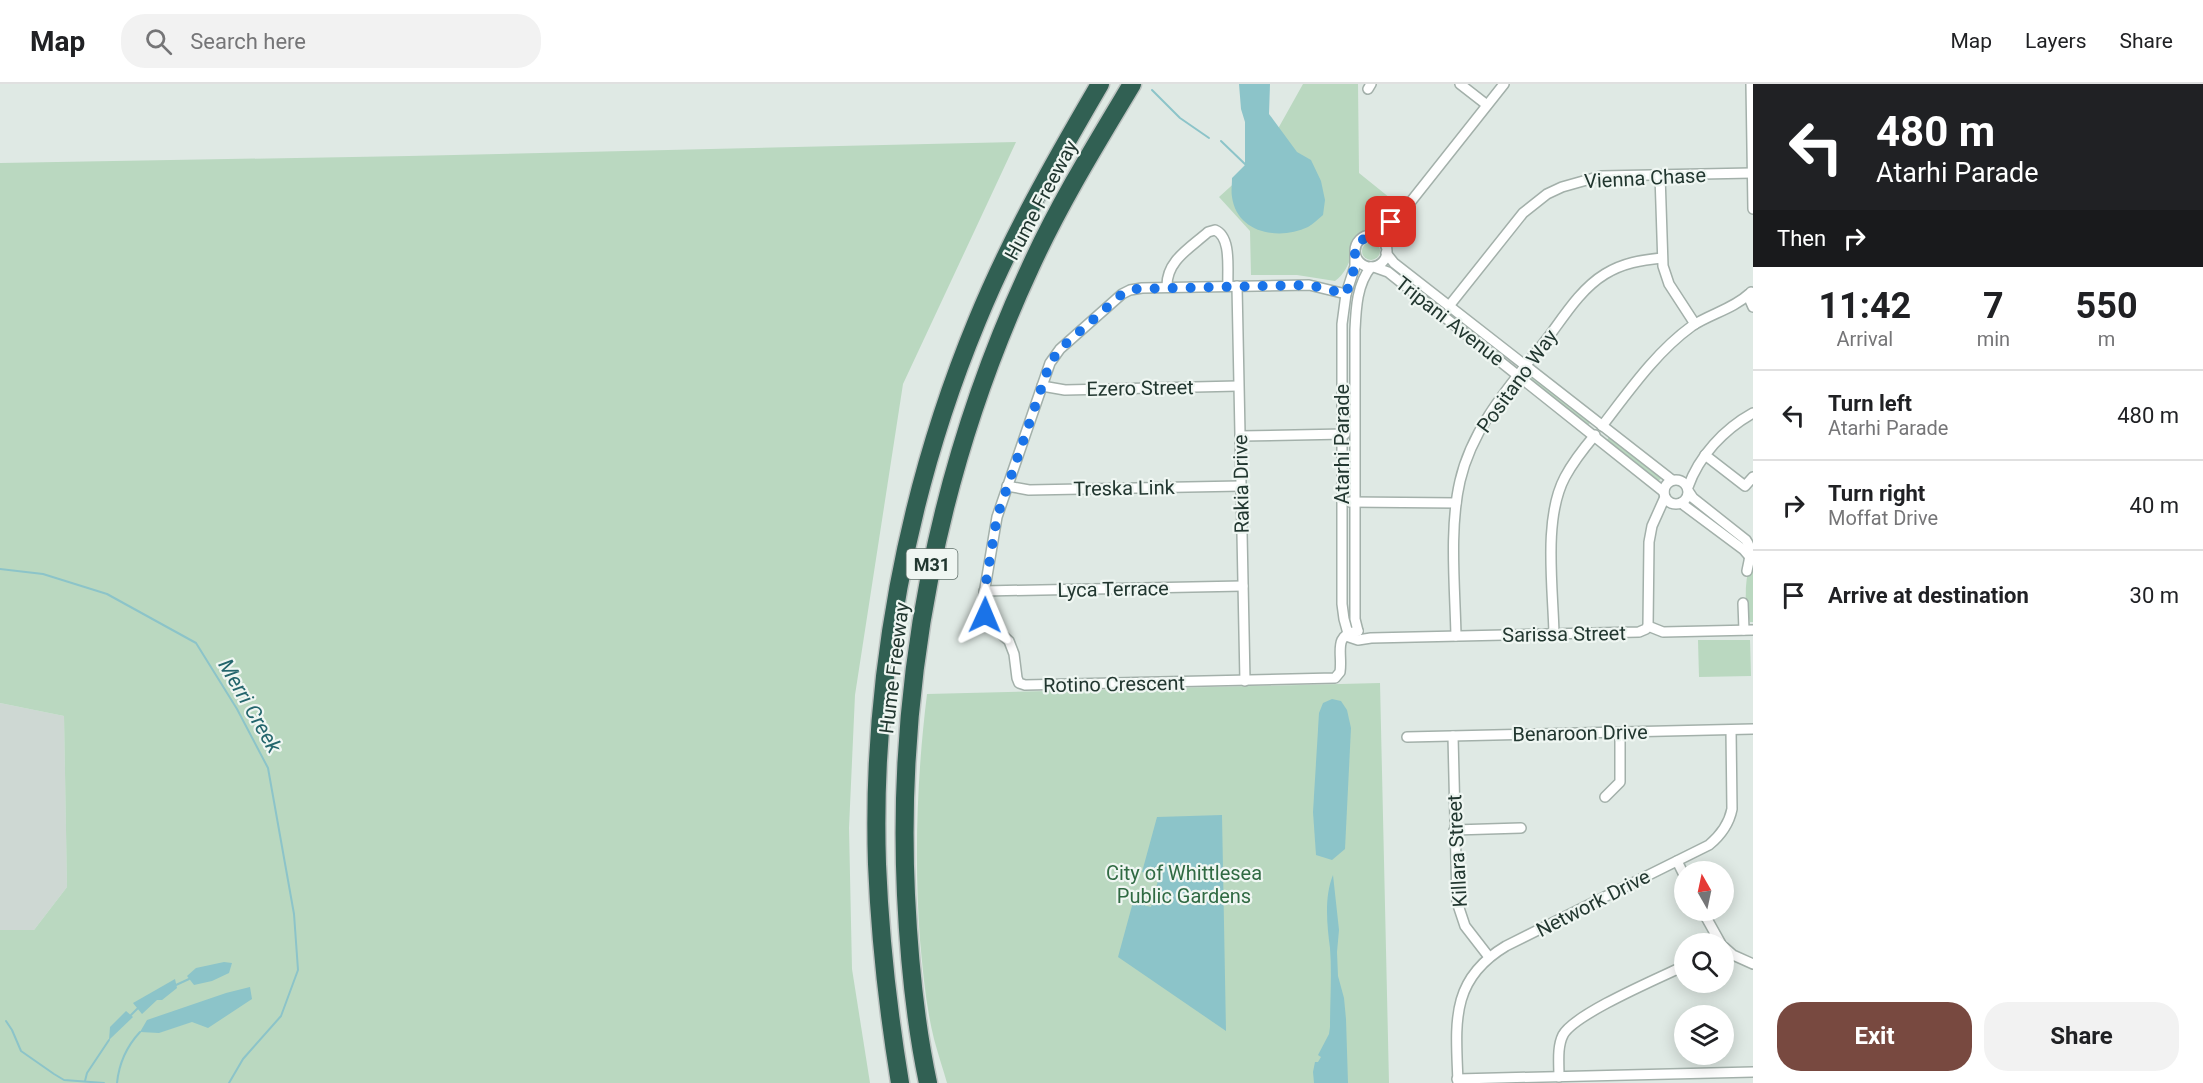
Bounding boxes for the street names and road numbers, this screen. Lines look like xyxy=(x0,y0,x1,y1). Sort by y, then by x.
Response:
street label: Hume Freeway xyxy=(999,136,1083,264)
street label: Vienna Chase xyxy=(1583,163,1707,193)
street label: Tripani Avenue xyxy=(1391,271,1509,371)
street label: Positano Way xyxy=(1472,324,1563,437)
street label: Ezero Street xyxy=(1086,375,1194,401)
street label: Atarhi Parade xyxy=(1330,384,1354,504)
street label: Rakia Drive xyxy=(1228,434,1254,534)
street label: Treska Link xyxy=(1073,475,1176,501)
road number: M31 xyxy=(906,549,958,579)
street label: Lyca Terrace xyxy=(1057,576,1169,602)
street label: Hume Freeway xyxy=(874,600,914,735)
street label: Sarissa Street xyxy=(1502,621,1626,647)
street label: Rotino Crescent xyxy=(1043,671,1185,697)
street label: Benaroon Drive xyxy=(1512,720,1648,746)
street label: Killara Street xyxy=(1442,794,1472,908)
street label: Network Drive xyxy=(1532,864,1654,942)

